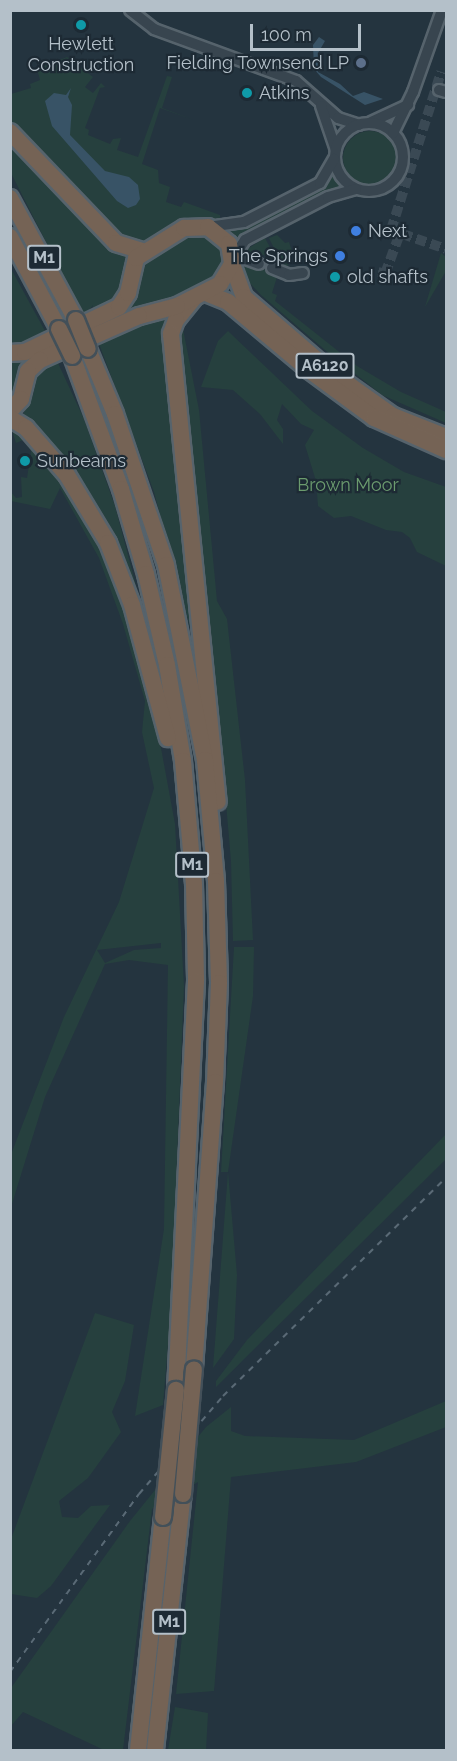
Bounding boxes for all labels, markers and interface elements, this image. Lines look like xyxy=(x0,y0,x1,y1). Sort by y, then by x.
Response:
scale bar xyxy=(253,12,364,50)
marker: Hewlett Construction xyxy=(74,18,88,32)
text: 100 m xyxy=(261,24,312,45)
place label: Hewlett Construction xyxy=(28,34,134,76)
place label: Fielding Townsend LP xyxy=(166,52,349,74)
marker: Fielding Townsend LP xyxy=(354,56,368,70)
place label: Atkins xyxy=(259,82,309,104)
marker: Atkins xyxy=(240,86,254,100)
place label: Next xyxy=(368,220,407,242)
marker: Next xyxy=(349,224,363,238)
road number: M1 xyxy=(26,245,62,271)
place label: The Springs xyxy=(229,245,328,267)
marker: The Springs xyxy=(333,249,347,263)
place label: old shafts xyxy=(347,266,428,288)
marker: old shafts xyxy=(328,270,342,284)
road number: A6120 xyxy=(295,353,355,379)
place label: Sunbeams xyxy=(37,450,126,472)
marker: Sunbeams xyxy=(18,454,32,468)
park label: Brown Moor xyxy=(297,474,399,496)
road number: M1 xyxy=(174,852,210,878)
road number: M1 xyxy=(151,1609,187,1635)

